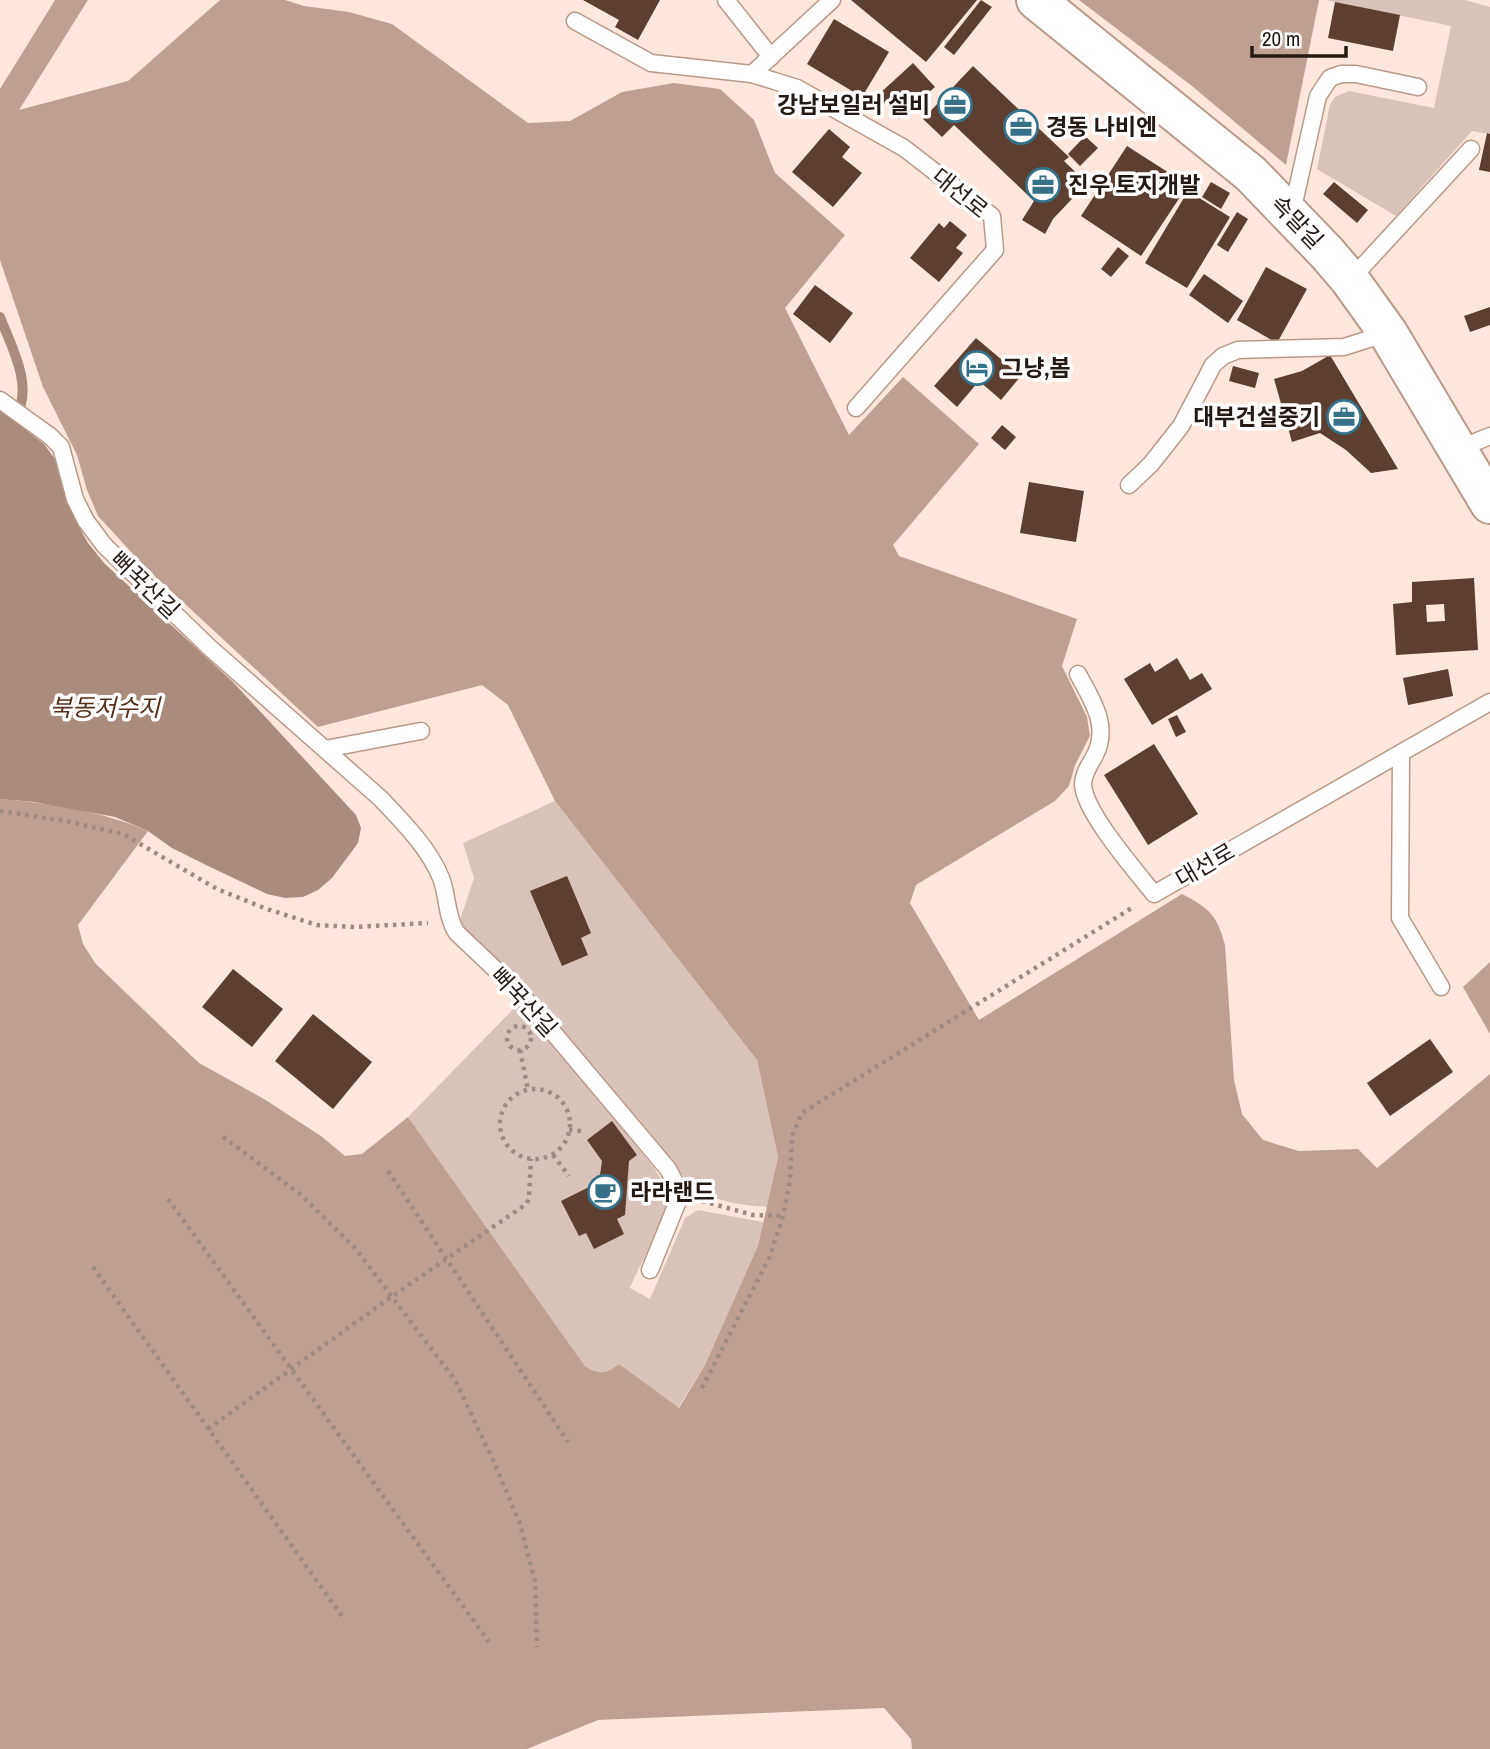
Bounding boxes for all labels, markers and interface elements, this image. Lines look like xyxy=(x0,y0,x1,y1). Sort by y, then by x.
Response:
scale bar xyxy=(1252,14,1346,58)
text: 20 m xyxy=(1262,24,1300,53)
office icon: 강남보일러 설비 xyxy=(936,86,974,124)
place label: 강남보일러 설비 xyxy=(777,89,930,120)
office icon: 경동 나비엔 xyxy=(1002,108,1040,146)
place label: 경동 나비엔 xyxy=(1046,111,1157,142)
street label: 대선로 xyxy=(926,161,995,225)
office icon: 진우 토지개발 xyxy=(1024,166,1062,204)
place label: 진우 토지개발 xyxy=(1068,169,1200,200)
street label: 속말길 xyxy=(1264,188,1331,255)
hotel icon: 그냥,봄 xyxy=(958,349,996,387)
place label: 그냥,봄 xyxy=(1002,352,1071,383)
office icon: 대부건설중기 xyxy=(1325,398,1363,436)
place label: 대부건설중기 xyxy=(1193,401,1320,432)
street label: 뻐꾹산길 xyxy=(104,544,187,625)
water label: 북동저수지 xyxy=(50,691,162,723)
street label: 대선로 xyxy=(1170,835,1240,894)
street label: 뻐꾹산길 xyxy=(484,960,565,1043)
cafe icon: 라라랜드 xyxy=(586,1173,624,1211)
place label: 라라랜드 xyxy=(630,1176,715,1207)

